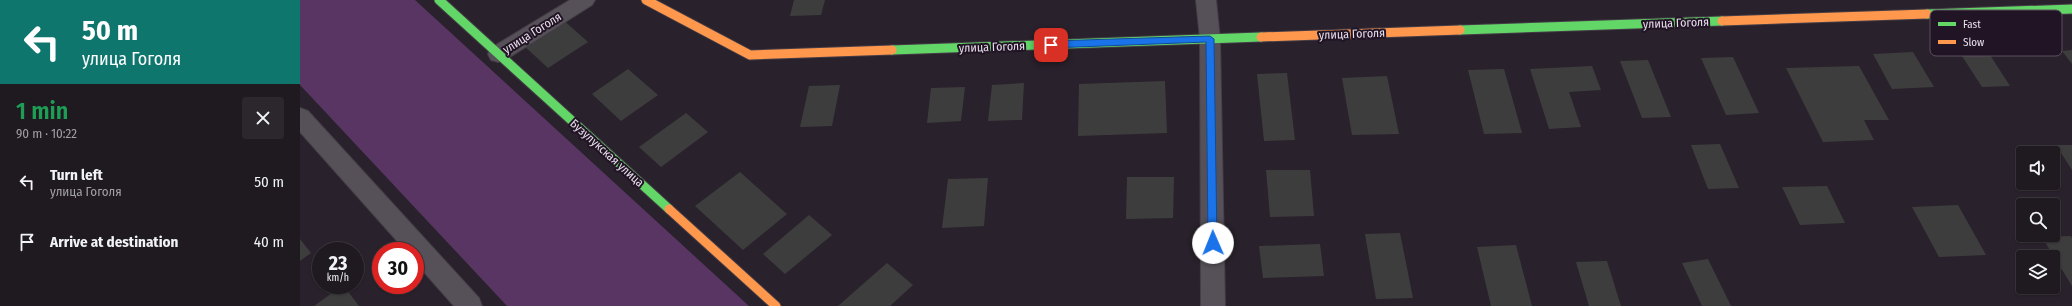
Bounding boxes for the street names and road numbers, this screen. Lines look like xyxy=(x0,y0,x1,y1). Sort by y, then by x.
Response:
street label: улица Гоголя xyxy=(500,10,564,56)
street label: улица Гоголя xyxy=(1643,15,1709,31)
street label: улица Гоголя xyxy=(1319,26,1385,42)
street label: улица Гоголя xyxy=(959,39,1025,55)
street label: Бузулукская улица xyxy=(567,116,647,190)

